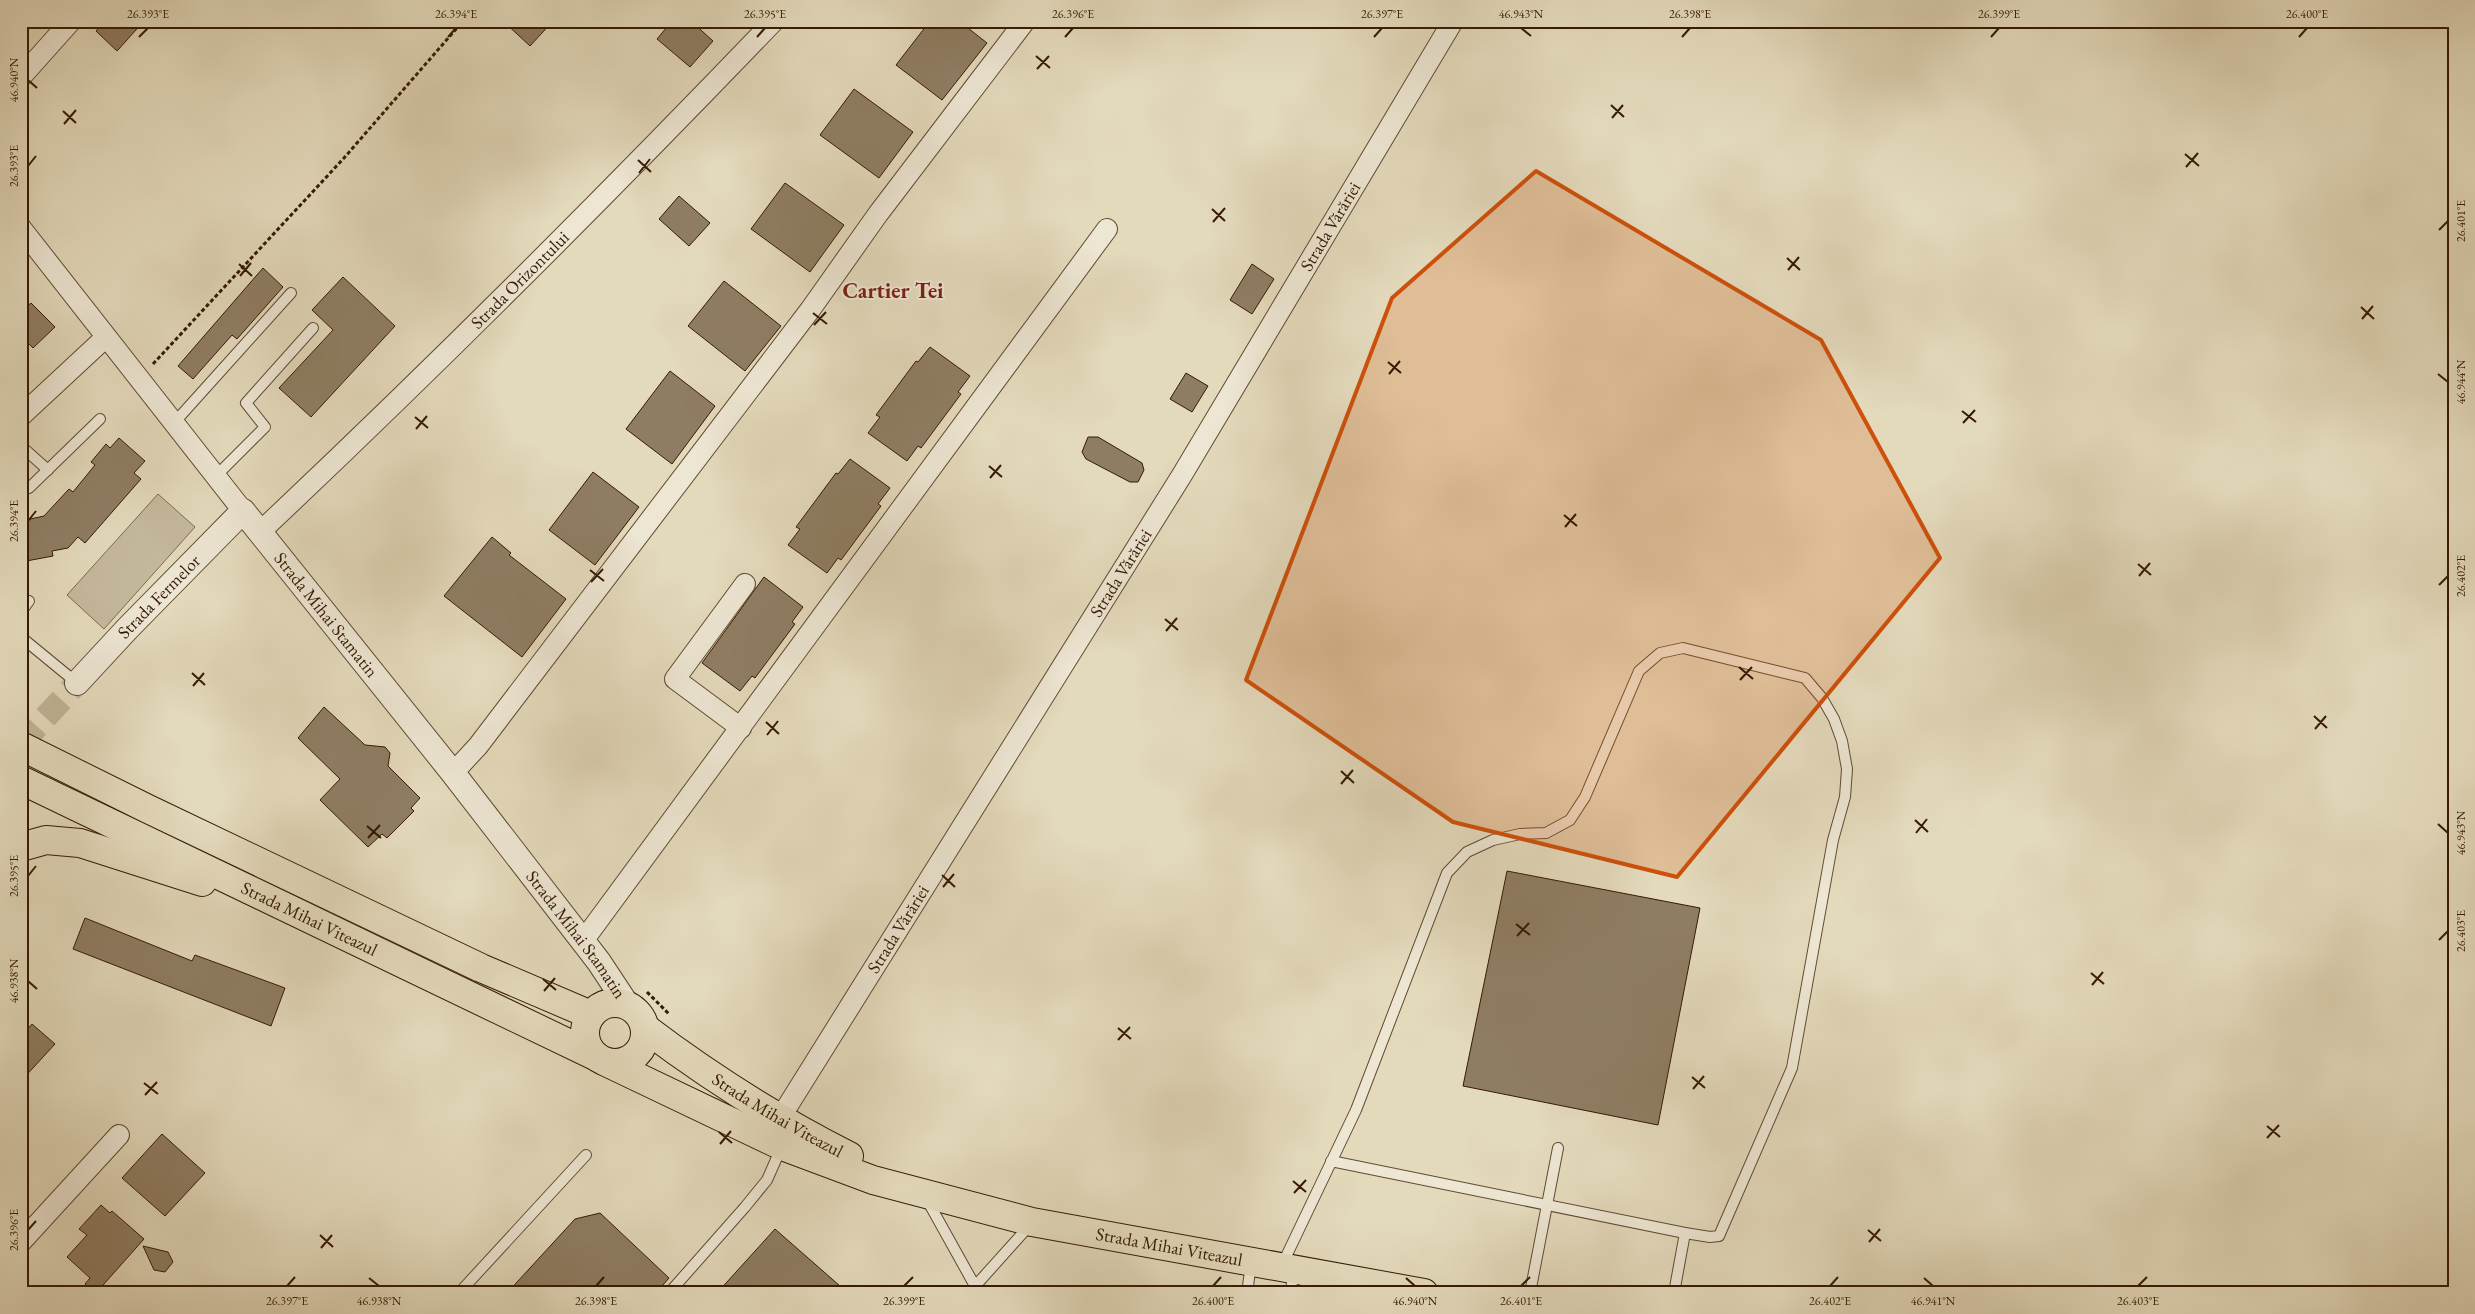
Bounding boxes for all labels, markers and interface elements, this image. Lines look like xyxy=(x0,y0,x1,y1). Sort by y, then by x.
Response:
text: 26.393°E xyxy=(127,6,169,22)
text: 26.394°E xyxy=(435,6,477,22)
text: 26.395°E xyxy=(744,6,786,22)
text: 26.396°E xyxy=(1052,6,1094,22)
text: 26.397°E xyxy=(1361,6,1403,22)
text: 46.943°N xyxy=(1499,6,1544,22)
text: 26.398°E xyxy=(1669,6,1711,22)
text: 26.399°E xyxy=(1978,6,2020,22)
text: 26.400°E xyxy=(2286,6,2328,22)
text: 46.940°N xyxy=(6,57,22,102)
text: 26.393°E xyxy=(6,145,22,187)
street label: Strada Vărăriei xyxy=(1294,177,1366,275)
text: 26.401°E xyxy=(2453,200,2469,242)
street label: Strada Orizontului xyxy=(465,225,574,334)
district label: Cartier Tei xyxy=(842,276,944,305)
text: 46.944°N xyxy=(2453,359,2469,404)
text: 26.394°E xyxy=(6,500,22,542)
street label: Strada Vărăriei xyxy=(1084,524,1157,621)
street label: Strada Mihai Stamatin xyxy=(269,547,384,682)
street label: Strada Fermelor xyxy=(112,549,205,643)
text: 26.402°E xyxy=(2453,555,2469,597)
text: 46.943°N xyxy=(2453,810,2469,855)
text: 26.395°E xyxy=(6,855,22,897)
street label: Strada Mihai Stamatin xyxy=(521,865,632,1003)
street label: Strada Mihai Viteazul xyxy=(238,876,382,961)
street label: Strada Vărăriei xyxy=(862,880,934,977)
text: 26.403°E xyxy=(2453,910,2469,952)
text: 46.938°N xyxy=(6,958,22,1003)
street label: Strada Mihai Viteazul xyxy=(708,1067,847,1162)
text: 26.396°E xyxy=(6,1209,22,1251)
street label: Strada Mihai Viteazul xyxy=(1094,1222,1244,1271)
text: 26.397°E xyxy=(266,1293,308,1309)
text: 46.938°N xyxy=(357,1293,402,1309)
text: 26.398°E xyxy=(575,1293,617,1309)
text: 26.399°E xyxy=(883,1293,925,1309)
text: 26.400°E xyxy=(1192,1293,1234,1309)
text: 46.940°N xyxy=(1393,1293,1438,1309)
text: 26.401°E xyxy=(1500,1293,1542,1309)
text: 26.402°E xyxy=(1809,1293,1851,1309)
text: 46.941°N xyxy=(1911,1293,1956,1309)
text: 26.403°E xyxy=(2117,1293,2159,1309)

